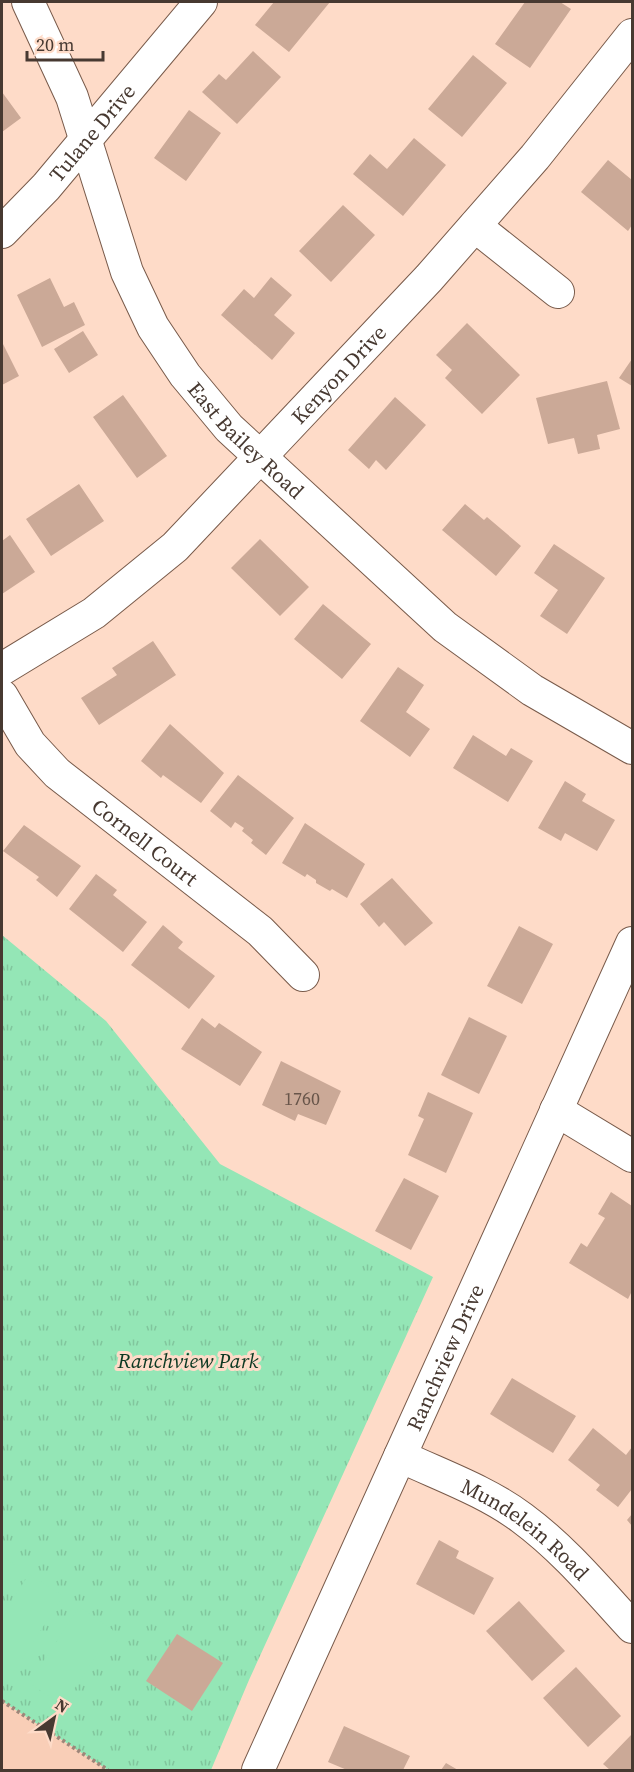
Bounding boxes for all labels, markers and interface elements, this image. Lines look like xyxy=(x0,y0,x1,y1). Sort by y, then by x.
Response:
scale bar xyxy=(27,24,104,62)
text: 20 m xyxy=(36,32,74,57)
street label: Tulane Drive xyxy=(42,77,141,188)
street label: Kenyon Drive xyxy=(284,318,392,430)
street label: East Bailey Road xyxy=(182,375,311,505)
street label: Cornell Court xyxy=(86,791,205,892)
house number: 1760 xyxy=(284,1086,320,1111)
street label: Ranchview Drive xyxy=(399,1279,490,1435)
park label: Ranchview Park xyxy=(116,1346,259,1375)
street label: Mundelein Road xyxy=(457,1471,596,1586)
north arrow xyxy=(24,1688,84,1748)
text: N xyxy=(51,1693,73,1718)

